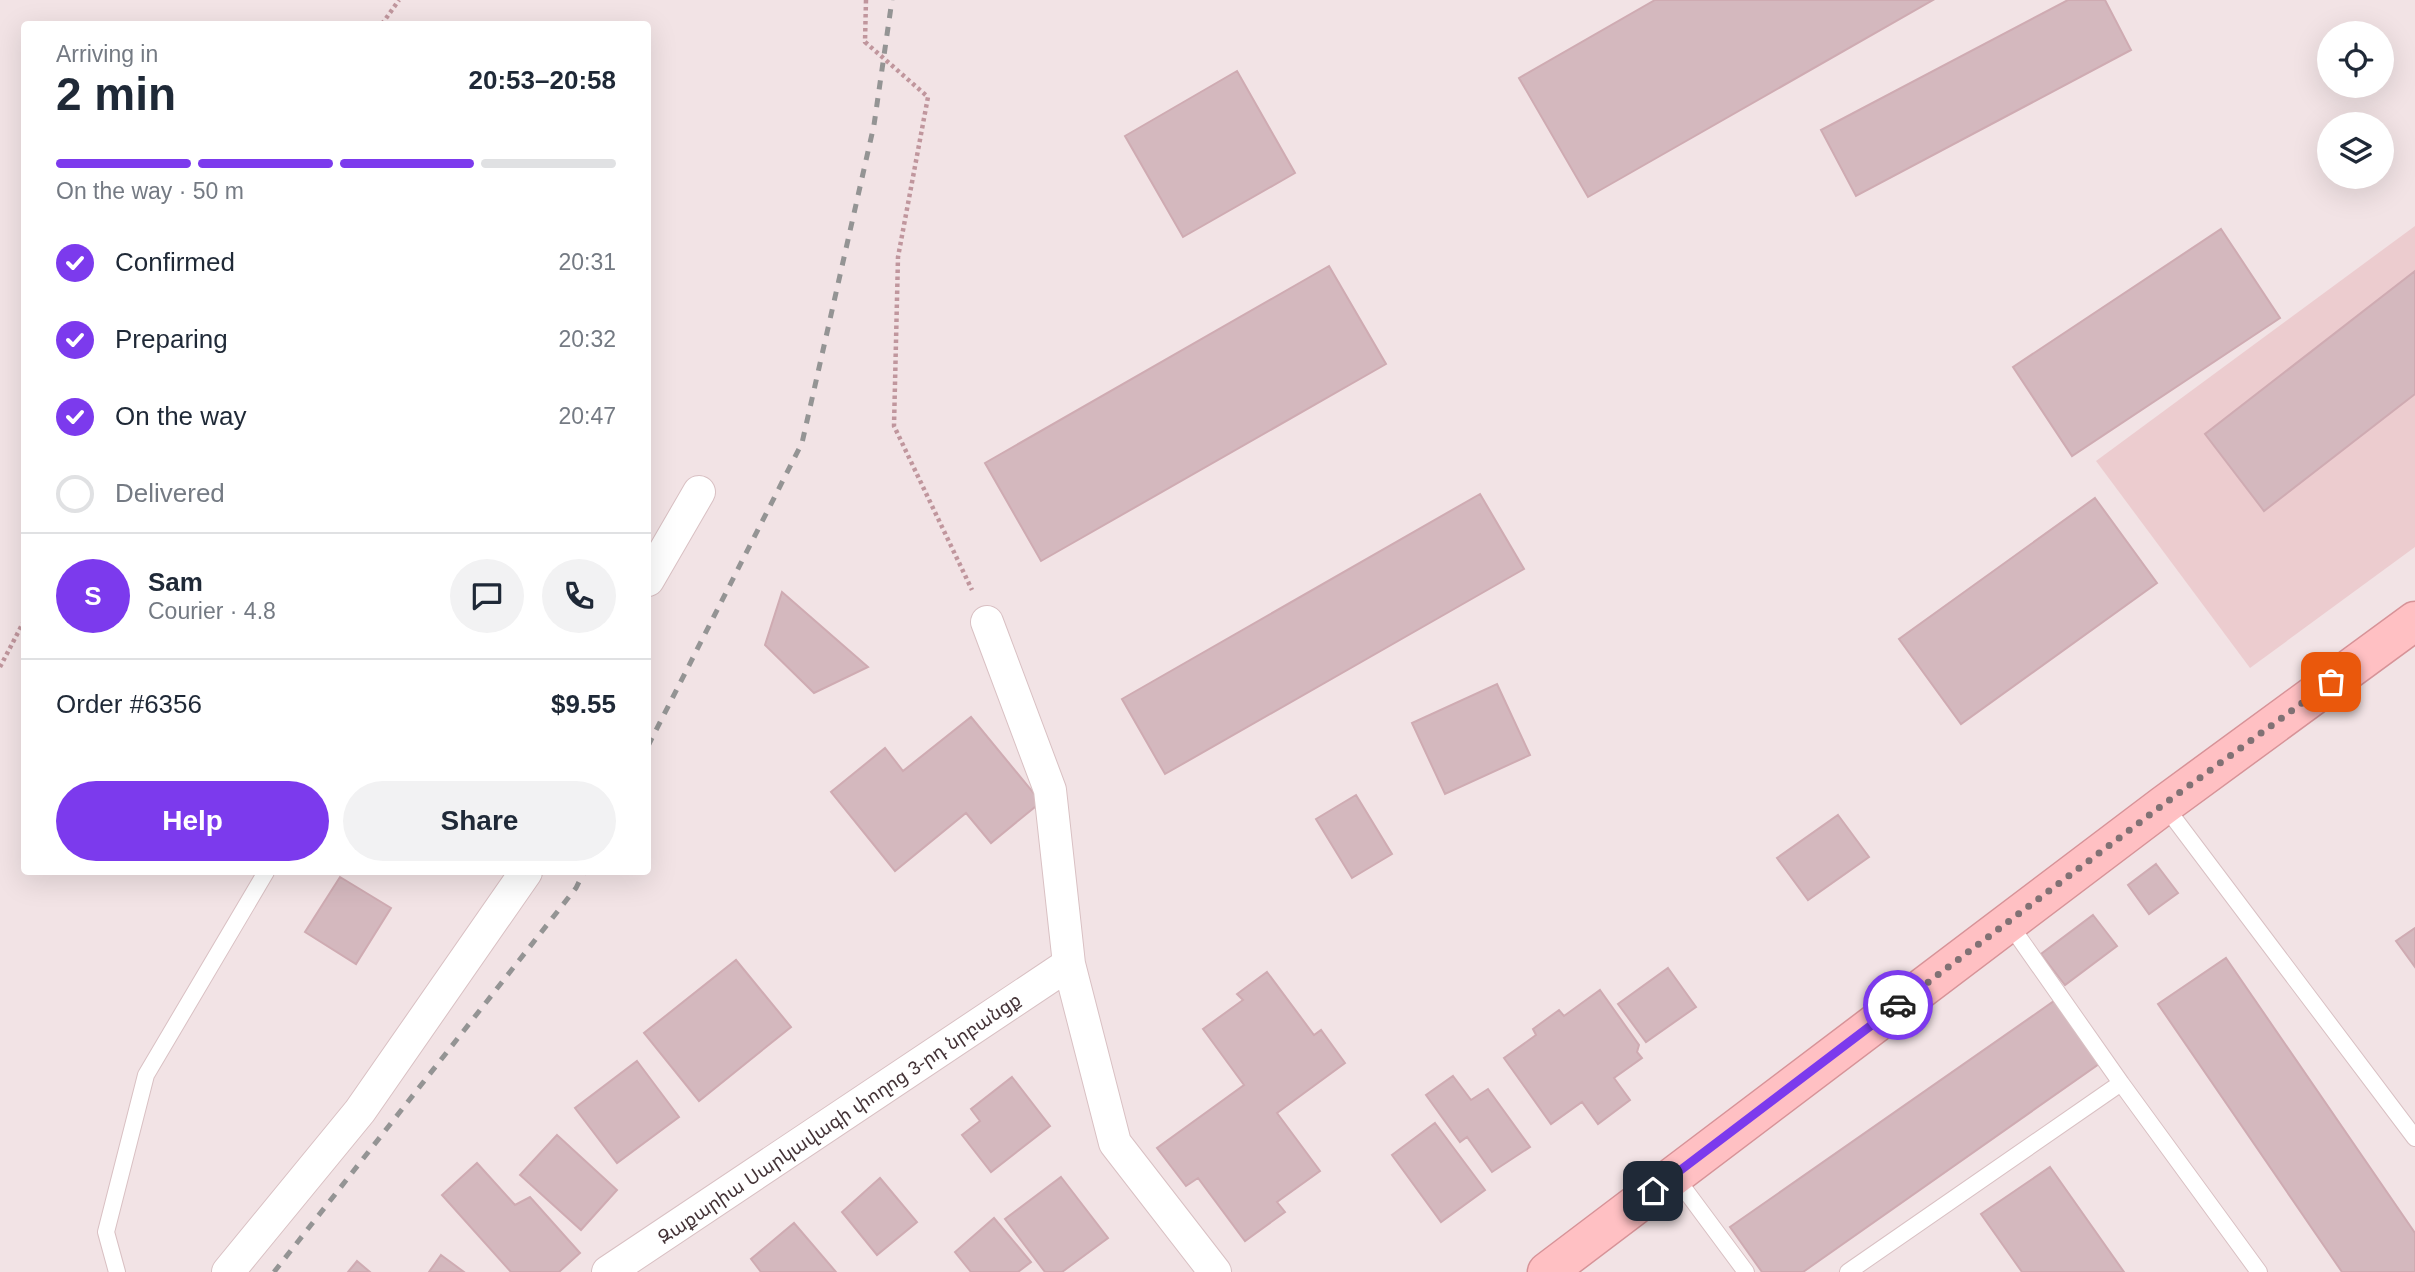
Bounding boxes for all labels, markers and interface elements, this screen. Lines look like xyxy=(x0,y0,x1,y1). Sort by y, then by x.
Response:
map controls xyxy=(2317,21,2394,189)
button: locate xyxy=(2317,21,2394,98)
text: Arriving in xyxy=(56,41,158,67)
text: 20:53–20:58 xyxy=(469,65,616,95)
text: 2 min xyxy=(56,68,176,120)
button: layers xyxy=(2317,112,2394,189)
text: On the way · 50 m xyxy=(56,178,244,204)
icon: check xyxy=(56,244,94,282)
text: Confirmed xyxy=(115,247,235,277)
text: 20:31 xyxy=(558,249,616,275)
icon: check xyxy=(56,321,94,359)
text: Preparing xyxy=(115,324,228,354)
text: 20:32 xyxy=(558,326,616,352)
icon: check xyxy=(56,398,94,436)
text: On the way xyxy=(115,401,247,431)
text: 20:47 xyxy=(558,403,616,429)
text: Delivered xyxy=(115,478,225,508)
button: chat xyxy=(450,559,524,633)
button: phone xyxy=(542,559,616,633)
text: Sam xyxy=(148,567,203,597)
text: S xyxy=(84,581,102,611)
text: Courier · 4.8 xyxy=(148,598,276,624)
pin xyxy=(2301,652,2361,712)
icon: bag xyxy=(2312,663,2350,701)
text: Order #6356 xyxy=(56,689,202,719)
text: $9.55 xyxy=(551,689,616,719)
button: Help xyxy=(56,781,329,861)
button: Share xyxy=(343,781,616,861)
courier xyxy=(1863,970,1933,1040)
icon: car xyxy=(1879,986,1917,1024)
street label: Զաքարիա Սարկավագի փողոց 3-րդ նրբանցք xyxy=(654,989,1025,1249)
pin xyxy=(1623,1161,1683,1221)
icon: home xyxy=(1634,1172,1672,1210)

